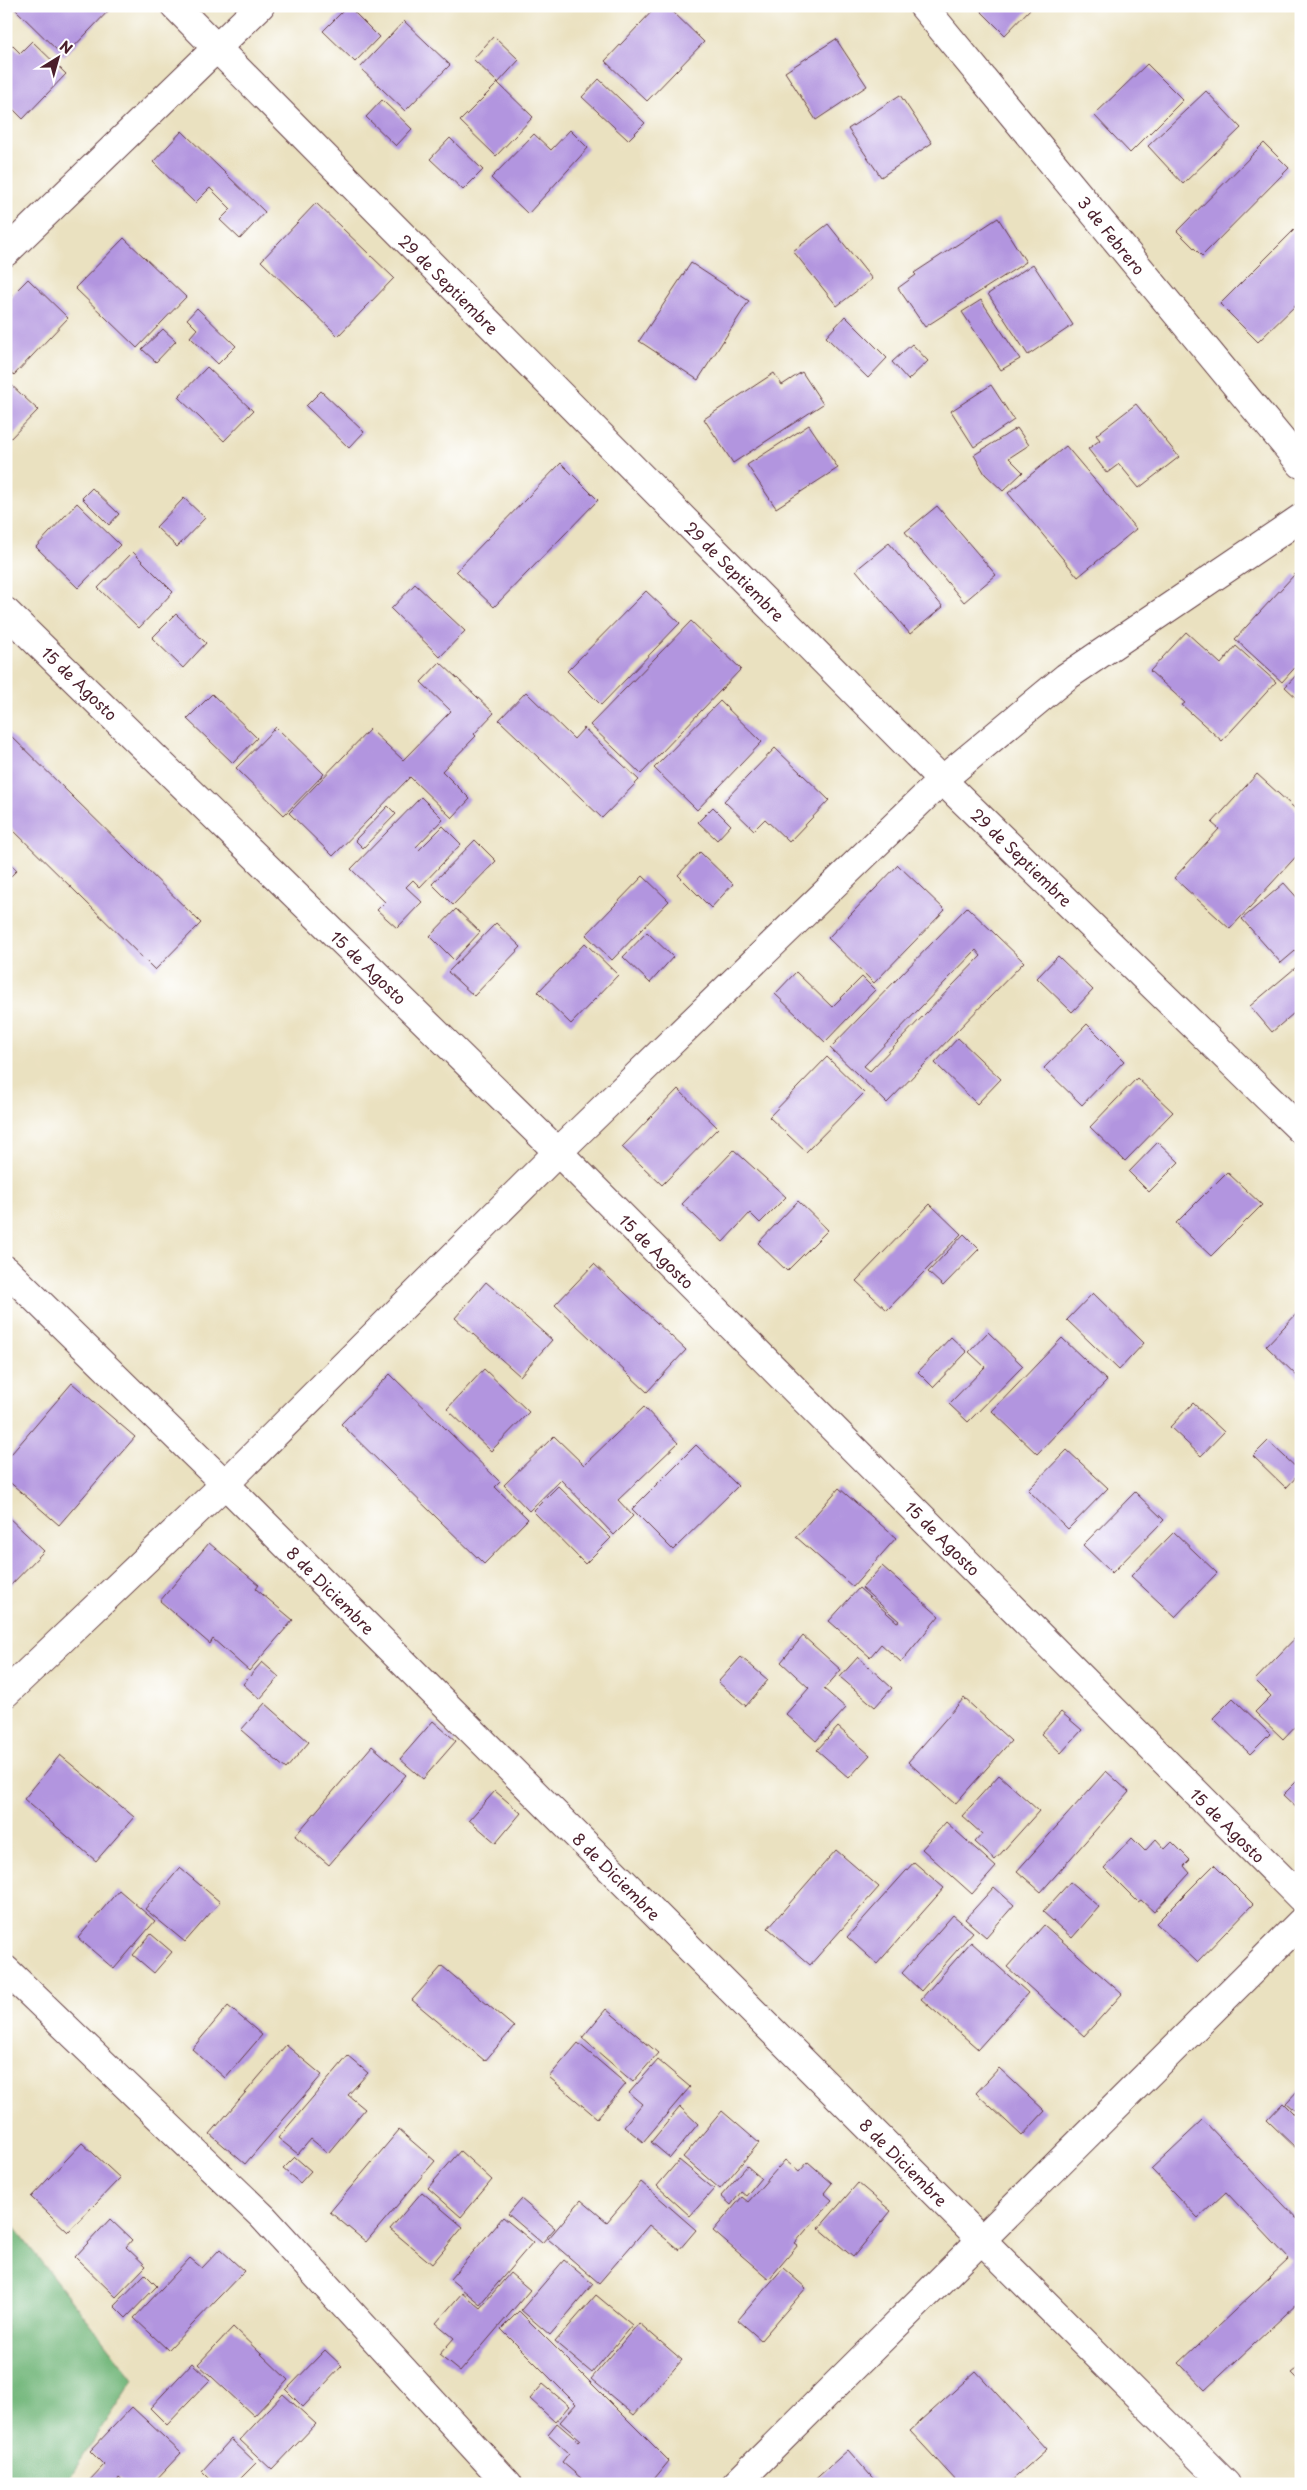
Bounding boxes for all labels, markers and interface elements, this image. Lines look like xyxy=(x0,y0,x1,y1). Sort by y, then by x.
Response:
north arrow xyxy=(32,32,82,82)
text: N xyxy=(55,35,77,59)
street label: 3 de Febrero xyxy=(1073,190,1151,280)
street label: 29 de Septiembre xyxy=(394,229,505,340)
street label: 29 de Septiembre xyxy=(680,516,791,627)
street label: 15 de Agosto xyxy=(37,641,123,726)
street label: 29 de Septiembre xyxy=(966,802,1078,912)
street label: 15 de Agosto xyxy=(326,925,412,1010)
street label: 15 de Agosto xyxy=(614,1208,700,1294)
street label: 15 de Agosto xyxy=(900,1495,986,1581)
street label: 8 de Diciembre xyxy=(282,1541,381,1640)
street label: 15 de Agosto xyxy=(1185,1782,1271,1868)
street label: 8 de Diciembre xyxy=(568,1827,667,1926)
street label: 8 de Diciembre xyxy=(855,2113,954,2212)

